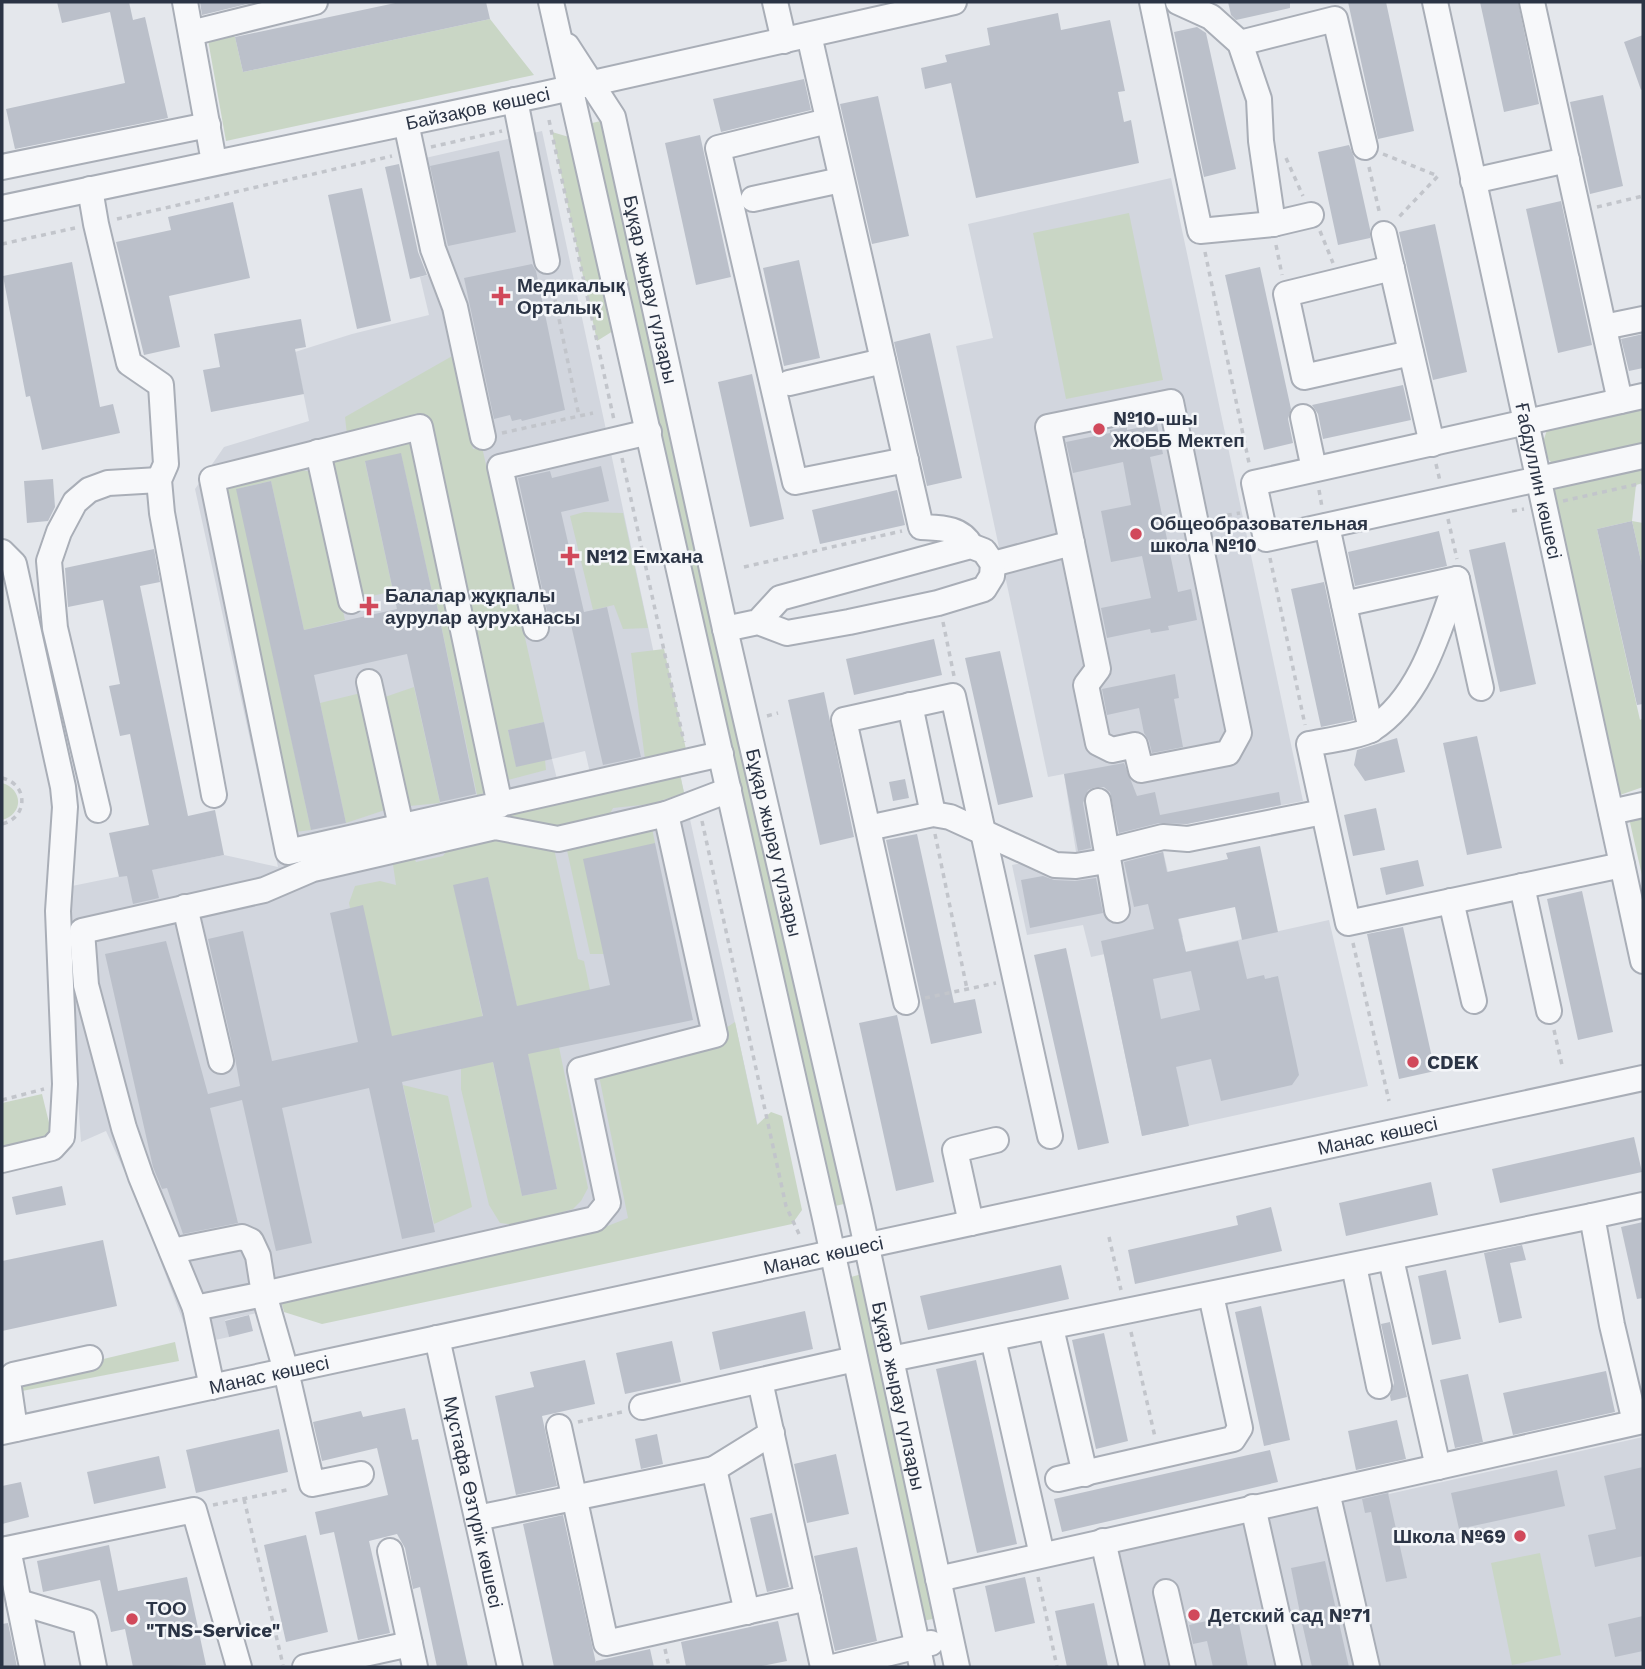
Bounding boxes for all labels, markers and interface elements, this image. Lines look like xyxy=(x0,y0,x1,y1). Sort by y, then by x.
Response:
street label: Байзақов көшесі xyxy=(403,82,552,134)
street label: Бұқар жырау гүлзары xyxy=(619,193,682,386)
place label: Медикалық Орталық xyxy=(517,274,626,319)
marker: Медикалық Орталық xyxy=(491,286,511,306)
street label: Ғабдуллин көшесі xyxy=(1511,400,1567,561)
place label: №10-шы ЖОББ Мектеп xyxy=(1112,407,1245,452)
marker: №10-шы ЖОББ Мектеп xyxy=(1091,421,1107,437)
place label: Общеобразовательная школа №10 xyxy=(1150,512,1368,557)
marker: Общеобразовательная школа №10 xyxy=(1128,526,1144,542)
place label: №12 Емхана xyxy=(586,545,703,568)
marker: №12 Емхана xyxy=(560,546,580,566)
place label: Балалар жұқпалы аурулар ауруханасы xyxy=(385,584,580,629)
marker: Балалар жұқпалы аурулар ауруханасы xyxy=(359,596,379,616)
street label: Бұқар жырау гүлзары xyxy=(741,746,807,939)
place label: CDEK xyxy=(1427,1051,1479,1074)
marker: CDEK xyxy=(1405,1054,1421,1070)
street label: Манас көшесі xyxy=(1315,1111,1439,1159)
street label: Манас көшесі xyxy=(761,1231,885,1279)
street label: Бұқар жырау гүлзары xyxy=(867,1299,930,1492)
street label: Манас көшесі xyxy=(207,1350,331,1399)
street label: Мұстафа Өзтүрік көшесі xyxy=(439,1394,508,1610)
place label: Школа №69 xyxy=(1393,1525,1506,1548)
marker: Школа №69 xyxy=(1512,1528,1528,1544)
place label: ТОО "TNS-Service" xyxy=(146,1597,280,1642)
place label: Детский сад №71 xyxy=(1208,1604,1371,1627)
marker: Детский сад №71 xyxy=(1186,1607,1202,1623)
marker: ТОО "TNS-Service" xyxy=(124,1611,140,1627)

